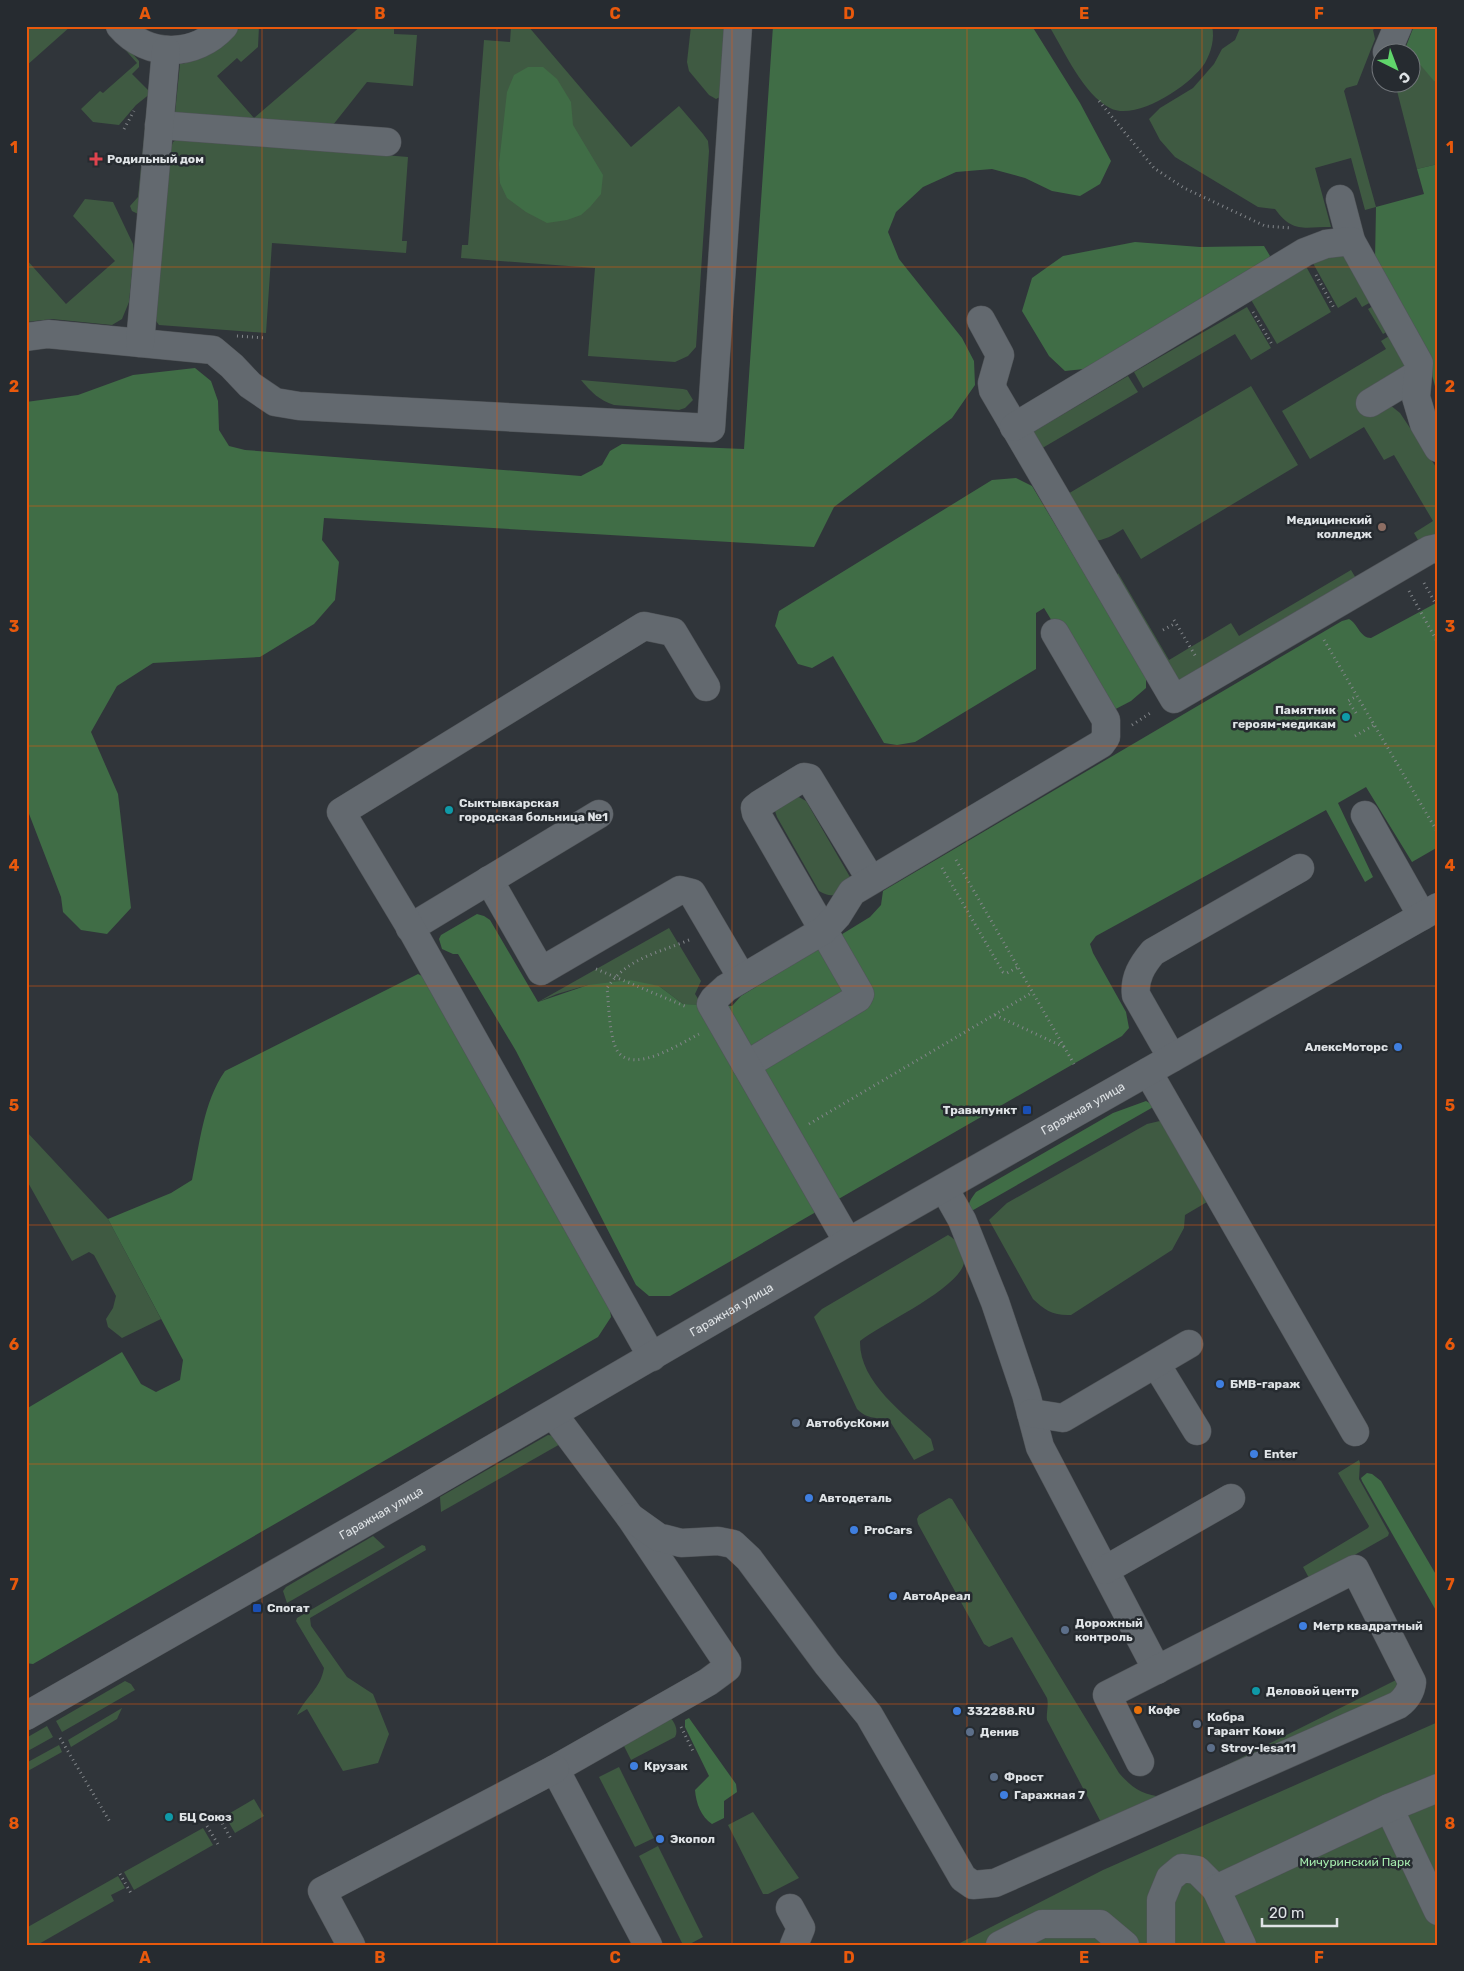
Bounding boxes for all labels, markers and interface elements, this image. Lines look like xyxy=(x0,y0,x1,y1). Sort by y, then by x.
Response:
text: A xyxy=(139,4,151,23)
text: B xyxy=(374,4,386,23)
text: C xyxy=(609,4,621,23)
text: D xyxy=(843,4,855,23)
text: E xyxy=(1079,4,1089,23)
text: F xyxy=(1314,4,1324,23)
north arrow xyxy=(1372,42,1422,92)
text: С xyxy=(1395,68,1414,87)
text: 1 xyxy=(10,138,18,157)
text: 1 xyxy=(1446,138,1454,157)
marker: Родильный дом xyxy=(89,152,103,166)
place label: Родильный дом xyxy=(107,152,204,166)
text: 2 xyxy=(9,377,19,396)
text: 2 xyxy=(1445,377,1455,396)
place label: Медицинский колледж xyxy=(1287,513,1372,541)
marker: Медицинский колледж xyxy=(1376,521,1388,533)
text: 3 xyxy=(9,617,19,636)
text: 3 xyxy=(1445,617,1455,636)
place label: Памятник героям-медикам xyxy=(1233,703,1337,731)
marker: Памятник героям-медикам xyxy=(1340,711,1352,723)
place label: Сыктывкарская городская больница №1 xyxy=(459,796,608,824)
marker: Сыктывкарская городская больница №1 xyxy=(443,804,455,816)
text: 4 xyxy=(9,856,20,875)
text: 4 xyxy=(1445,856,1456,875)
place label: АлексМоторс xyxy=(1305,1040,1388,1054)
marker: АлексМоторс xyxy=(1392,1041,1404,1053)
street label: Гаражная улица xyxy=(1038,1079,1127,1138)
text: 5 xyxy=(9,1096,19,1115)
text: 5 xyxy=(1445,1096,1455,1115)
place label: Травмпункт xyxy=(943,1103,1017,1117)
marker: Травмпункт xyxy=(1021,1104,1033,1116)
street label: Гаражная улица xyxy=(687,1280,776,1340)
text: 6 xyxy=(9,1335,19,1354)
text: 6 xyxy=(1445,1335,1455,1354)
place label: БМВ-гараж xyxy=(1230,1377,1300,1391)
marker: БМВ-гараж xyxy=(1214,1378,1226,1390)
place label: АвтобусКоми xyxy=(806,1416,889,1430)
marker: АвтобусКоми xyxy=(790,1417,802,1429)
place label: Enter xyxy=(1264,1447,1298,1461)
marker: Enter xyxy=(1248,1448,1260,1460)
street label: Гаражная улица xyxy=(337,1484,426,1543)
place label: Автодеталь xyxy=(819,1491,892,1505)
marker: Автодеталь xyxy=(803,1492,815,1504)
place label: ProCars xyxy=(864,1523,913,1537)
marker: ProCars xyxy=(848,1524,860,1536)
text: 7 xyxy=(9,1575,19,1594)
text: 7 xyxy=(1445,1575,1455,1594)
place label: АвтоАреал xyxy=(903,1589,971,1603)
marker: АвтоАреал xyxy=(887,1590,899,1602)
place label: Спогат xyxy=(267,1601,310,1615)
marker: Спогат xyxy=(251,1602,263,1614)
place label: Дорожный контроль xyxy=(1075,1616,1143,1644)
place label: Метр квадратный xyxy=(1313,1619,1423,1633)
marker: Метр квадратный xyxy=(1297,1620,1309,1632)
marker: Дорожный контроль xyxy=(1059,1624,1071,1636)
place label: Деловой центр xyxy=(1266,1684,1359,1698)
marker: Деловой центр xyxy=(1250,1685,1262,1697)
place label: Кофе xyxy=(1148,1703,1180,1717)
place label: 332288.RU xyxy=(967,1704,1035,1718)
marker: Кофе xyxy=(1132,1704,1144,1716)
marker: 332288.RU xyxy=(951,1705,963,1717)
place label: Кобра Гарант Коми xyxy=(1207,1710,1284,1738)
marker: Кобра Гарант Коми xyxy=(1191,1718,1203,1730)
place label: Денив xyxy=(980,1725,1019,1739)
marker: Денив xyxy=(964,1726,976,1738)
place label: Stroy-lesa11 xyxy=(1221,1741,1296,1755)
marker: Stroy-lesa11 xyxy=(1205,1742,1217,1754)
place label: Крузак xyxy=(644,1759,689,1773)
marker: Крузак xyxy=(628,1760,640,1772)
place label: Фрост xyxy=(1004,1770,1044,1784)
marker: Фрост xyxy=(988,1771,1000,1783)
place label: Гаражная 7 xyxy=(1014,1788,1085,1802)
marker: Гаражная 7 xyxy=(998,1789,1010,1801)
place label: БЦ Союз xyxy=(179,1810,232,1824)
marker: БЦ Союз xyxy=(163,1811,175,1823)
text: 8 xyxy=(9,1814,20,1833)
text: 8 xyxy=(1445,1814,1456,1833)
place label: Экопол xyxy=(670,1832,715,1846)
marker: Экопол xyxy=(654,1833,666,1845)
park label: Мичуринский Парк xyxy=(1299,1855,1411,1869)
scale bar xyxy=(1262,1896,1336,1928)
text: 20 m xyxy=(1269,1904,1304,1922)
text: A xyxy=(139,1948,151,1967)
text: B xyxy=(374,1948,386,1967)
text: C xyxy=(609,1948,621,1967)
text: D xyxy=(843,1948,855,1967)
text: E xyxy=(1079,1948,1089,1967)
text: F xyxy=(1314,1948,1324,1967)

